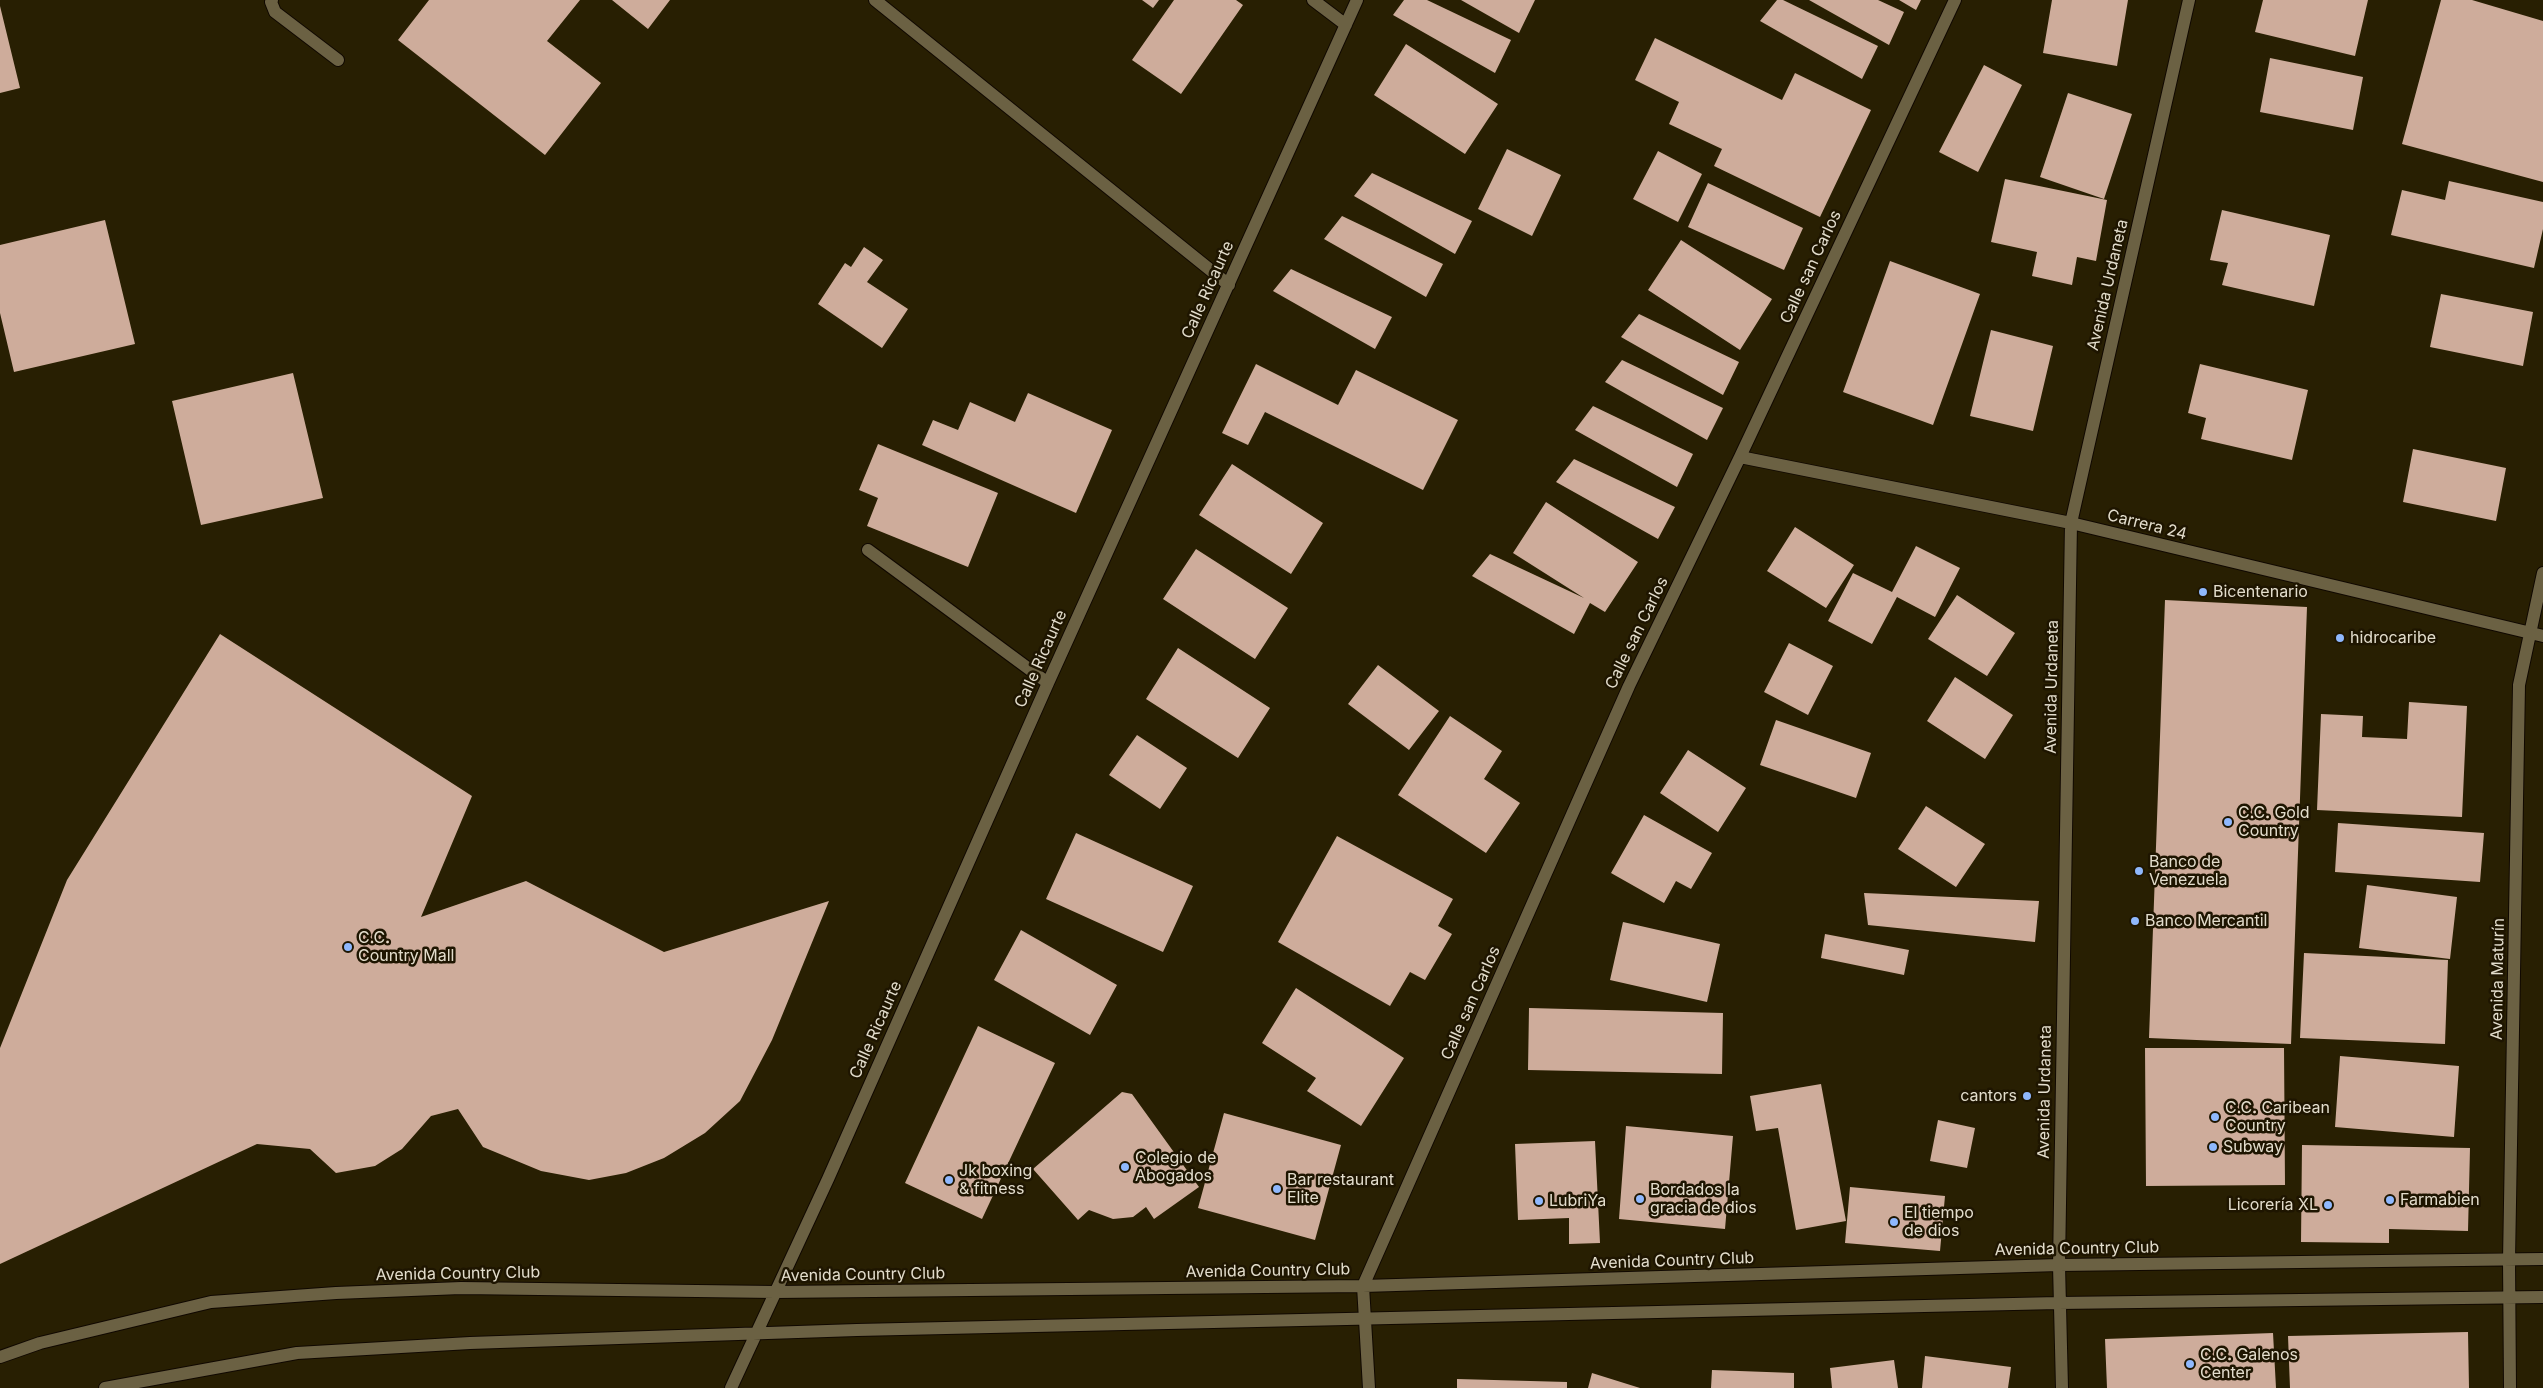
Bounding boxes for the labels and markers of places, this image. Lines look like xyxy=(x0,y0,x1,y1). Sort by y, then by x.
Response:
place label: Bicentenario xyxy=(2213,582,2308,602)
marker: Bicentenario xyxy=(2197,586,2209,598)
place label: hidrocaribe xyxy=(2350,628,2436,648)
marker: hidrocaribe xyxy=(2334,632,2346,644)
place label: C.C. Gold Country xyxy=(2238,803,2310,841)
marker: C.C. Gold Country xyxy=(2222,816,2234,828)
place label: Banco de Venezuela xyxy=(2149,852,2228,890)
marker: Banco de Venezuela xyxy=(2133,865,2145,877)
place label: Banco Mercantil xyxy=(2145,911,2267,931)
marker: Banco Mercantil xyxy=(2129,915,2141,927)
place label: C.C. Country Mall xyxy=(358,928,454,966)
marker: C.C. Country Mall xyxy=(342,941,354,953)
place label: cantors xyxy=(1960,1086,2017,1106)
marker: cantors xyxy=(2021,1090,2033,1102)
place label: C.C. Caribean Country xyxy=(2225,1098,2330,1136)
marker: C.C. Caribean Country xyxy=(2209,1111,2221,1123)
place label: Subway xyxy=(2223,1137,2283,1157)
marker: Subway xyxy=(2207,1141,2219,1153)
place label: Colegio de Abogados xyxy=(1135,1148,1216,1186)
place label: Jk boxing & fitness xyxy=(959,1161,1032,1199)
marker: Colegio de Abogados xyxy=(1119,1161,1131,1173)
place label: Bar restaurant Elite xyxy=(1287,1170,1394,1208)
marker: Jk boxing & fitness xyxy=(943,1174,955,1186)
place label: Bordados la gracia de dios xyxy=(1650,1180,1757,1218)
marker: Bar restaurant Elite xyxy=(1271,1183,1283,1195)
place label: Farmabien xyxy=(2400,1190,2480,1210)
place label: LubriYa xyxy=(1549,1191,1606,1211)
marker: Bordados la gracia de dios xyxy=(1634,1193,1646,1205)
marker: Farmabien xyxy=(2384,1194,2396,1206)
marker: LubriYa xyxy=(1533,1195,1545,1207)
place label: Licorería XL xyxy=(2228,1195,2318,1215)
marker: Licorería XL xyxy=(2322,1199,2334,1211)
place label: El tiempo de dios xyxy=(1904,1203,1974,1241)
marker: El tiempo de dios xyxy=(1888,1216,1900,1228)
place label: C.C. Galenos Center xyxy=(2200,1345,2298,1383)
marker: C.C. Galenos Center xyxy=(2184,1358,2196,1370)

